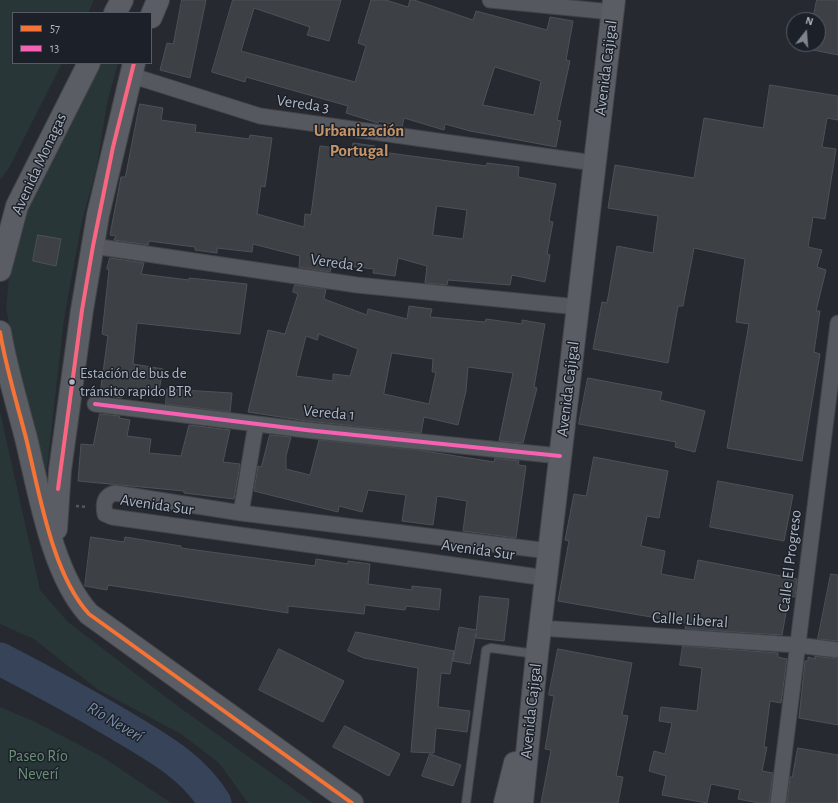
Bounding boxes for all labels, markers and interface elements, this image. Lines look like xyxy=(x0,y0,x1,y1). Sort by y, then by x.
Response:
legend xyxy=(12,12,152,64)
north arrow xyxy=(786,12,826,52)
text: N xyxy=(804,15,815,27)
street label: Avenida Cajigal xyxy=(591,19,621,117)
text: 57 xyxy=(50,22,60,34)
text: 13 xyxy=(50,42,59,54)
street label: Vereda 3 xyxy=(275,91,331,117)
street label: Avenida Monagas xyxy=(7,110,71,218)
district label: Urbanización Portugal xyxy=(314,121,404,161)
street label: Vereda 2 xyxy=(309,250,365,276)
street label: Avenida Cajigal xyxy=(553,340,583,438)
place label: Estación de bus de tránsito rapido BTR xyxy=(80,364,192,399)
marker: Estación de bus de tránsito rapido BTR xyxy=(67,377,77,387)
street label: Vereda 1 xyxy=(302,401,356,425)
street label: Avenida Sur xyxy=(119,490,195,520)
street label: Calle El Progreso xyxy=(774,509,806,613)
street label: Avenida Sur xyxy=(440,535,516,565)
street label: Calle Liberal xyxy=(651,608,729,632)
street label: Avenida Cajigal xyxy=(516,662,546,760)
water label: Río Neverí xyxy=(83,697,147,747)
park label: Paseo Río Neverí xyxy=(8,746,68,784)

